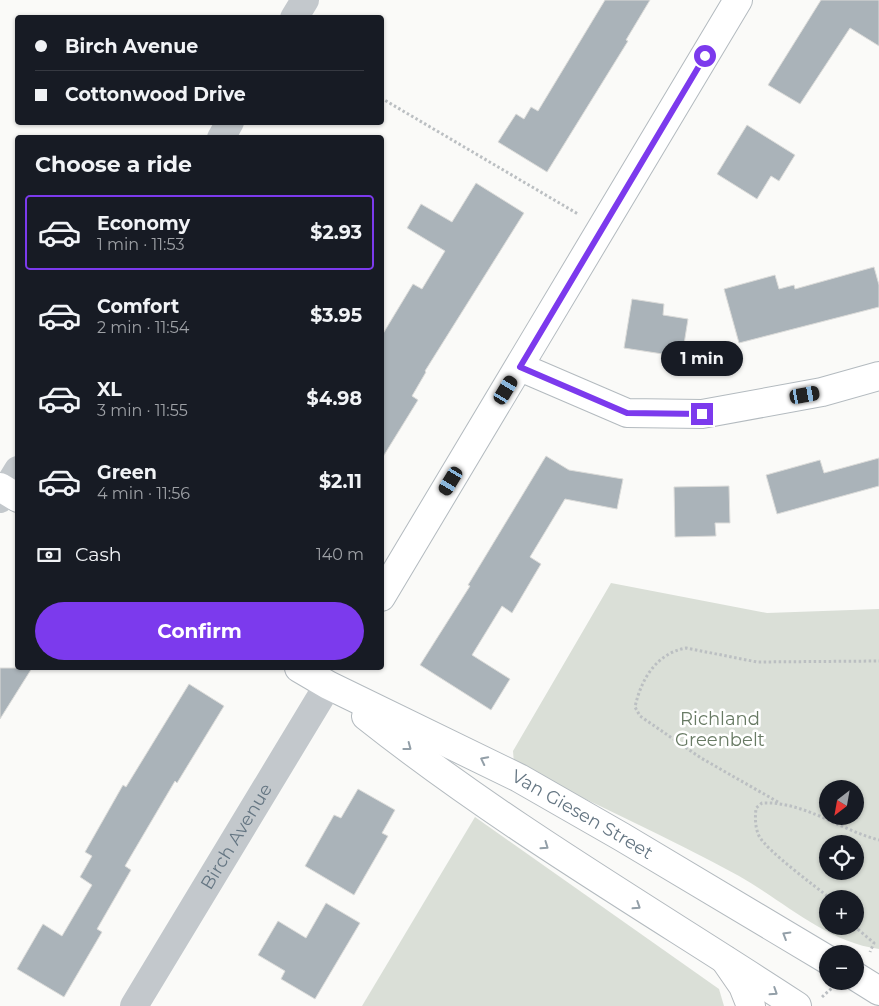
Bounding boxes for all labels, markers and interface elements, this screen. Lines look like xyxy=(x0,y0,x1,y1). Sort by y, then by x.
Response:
text: Birch Avenue xyxy=(65,35,198,58)
route start xyxy=(694,45,716,67)
text: Cottonwood Drive xyxy=(65,83,246,106)
text: Choose a ride xyxy=(35,151,192,178)
icon: car xyxy=(37,210,82,255)
text: Economy xyxy=(97,212,190,235)
text: $2.93 xyxy=(310,221,362,244)
text: 1 min · 11:53 xyxy=(97,235,184,254)
icon: car xyxy=(37,293,82,338)
text: Comfort xyxy=(97,295,179,318)
text: $3.95 xyxy=(310,304,362,327)
text: 2 min · 11:54 xyxy=(97,318,189,337)
callout: 1 min xyxy=(661,342,743,376)
text: 1 min xyxy=(680,349,724,368)
car xyxy=(491,373,520,407)
icon: car xyxy=(37,376,82,421)
text: XL xyxy=(97,378,122,401)
car xyxy=(788,385,821,405)
text: $4.98 xyxy=(307,387,362,410)
text: 3 min · 11:55 xyxy=(97,401,188,420)
route end xyxy=(691,403,713,425)
icon: car xyxy=(37,459,82,504)
text: Green xyxy=(97,461,157,484)
car xyxy=(436,464,465,498)
text: $2.11 xyxy=(319,470,362,493)
text: 4 min · 11:56 xyxy=(97,484,190,503)
icon: cash xyxy=(35,541,63,569)
text: Cash xyxy=(75,543,122,566)
text: 140 m xyxy=(316,545,364,564)
button: Confirm xyxy=(35,602,364,660)
park label: Richland Greenbelt xyxy=(675,708,765,751)
one-way arrow xyxy=(402,742,411,750)
one-way arrow xyxy=(480,756,489,766)
street label: Van Giesen Street xyxy=(508,765,657,864)
street label: Birch Avenue xyxy=(196,779,277,894)
north arrow xyxy=(819,780,864,825)
map controls xyxy=(819,780,864,990)
button: locate xyxy=(819,835,864,880)
one-way arrow xyxy=(539,840,549,849)
button: + xyxy=(819,890,864,935)
one-way arrow xyxy=(631,899,640,909)
one-way arrow xyxy=(782,931,791,941)
button: − xyxy=(819,945,864,990)
one-way arrow xyxy=(769,985,778,995)

